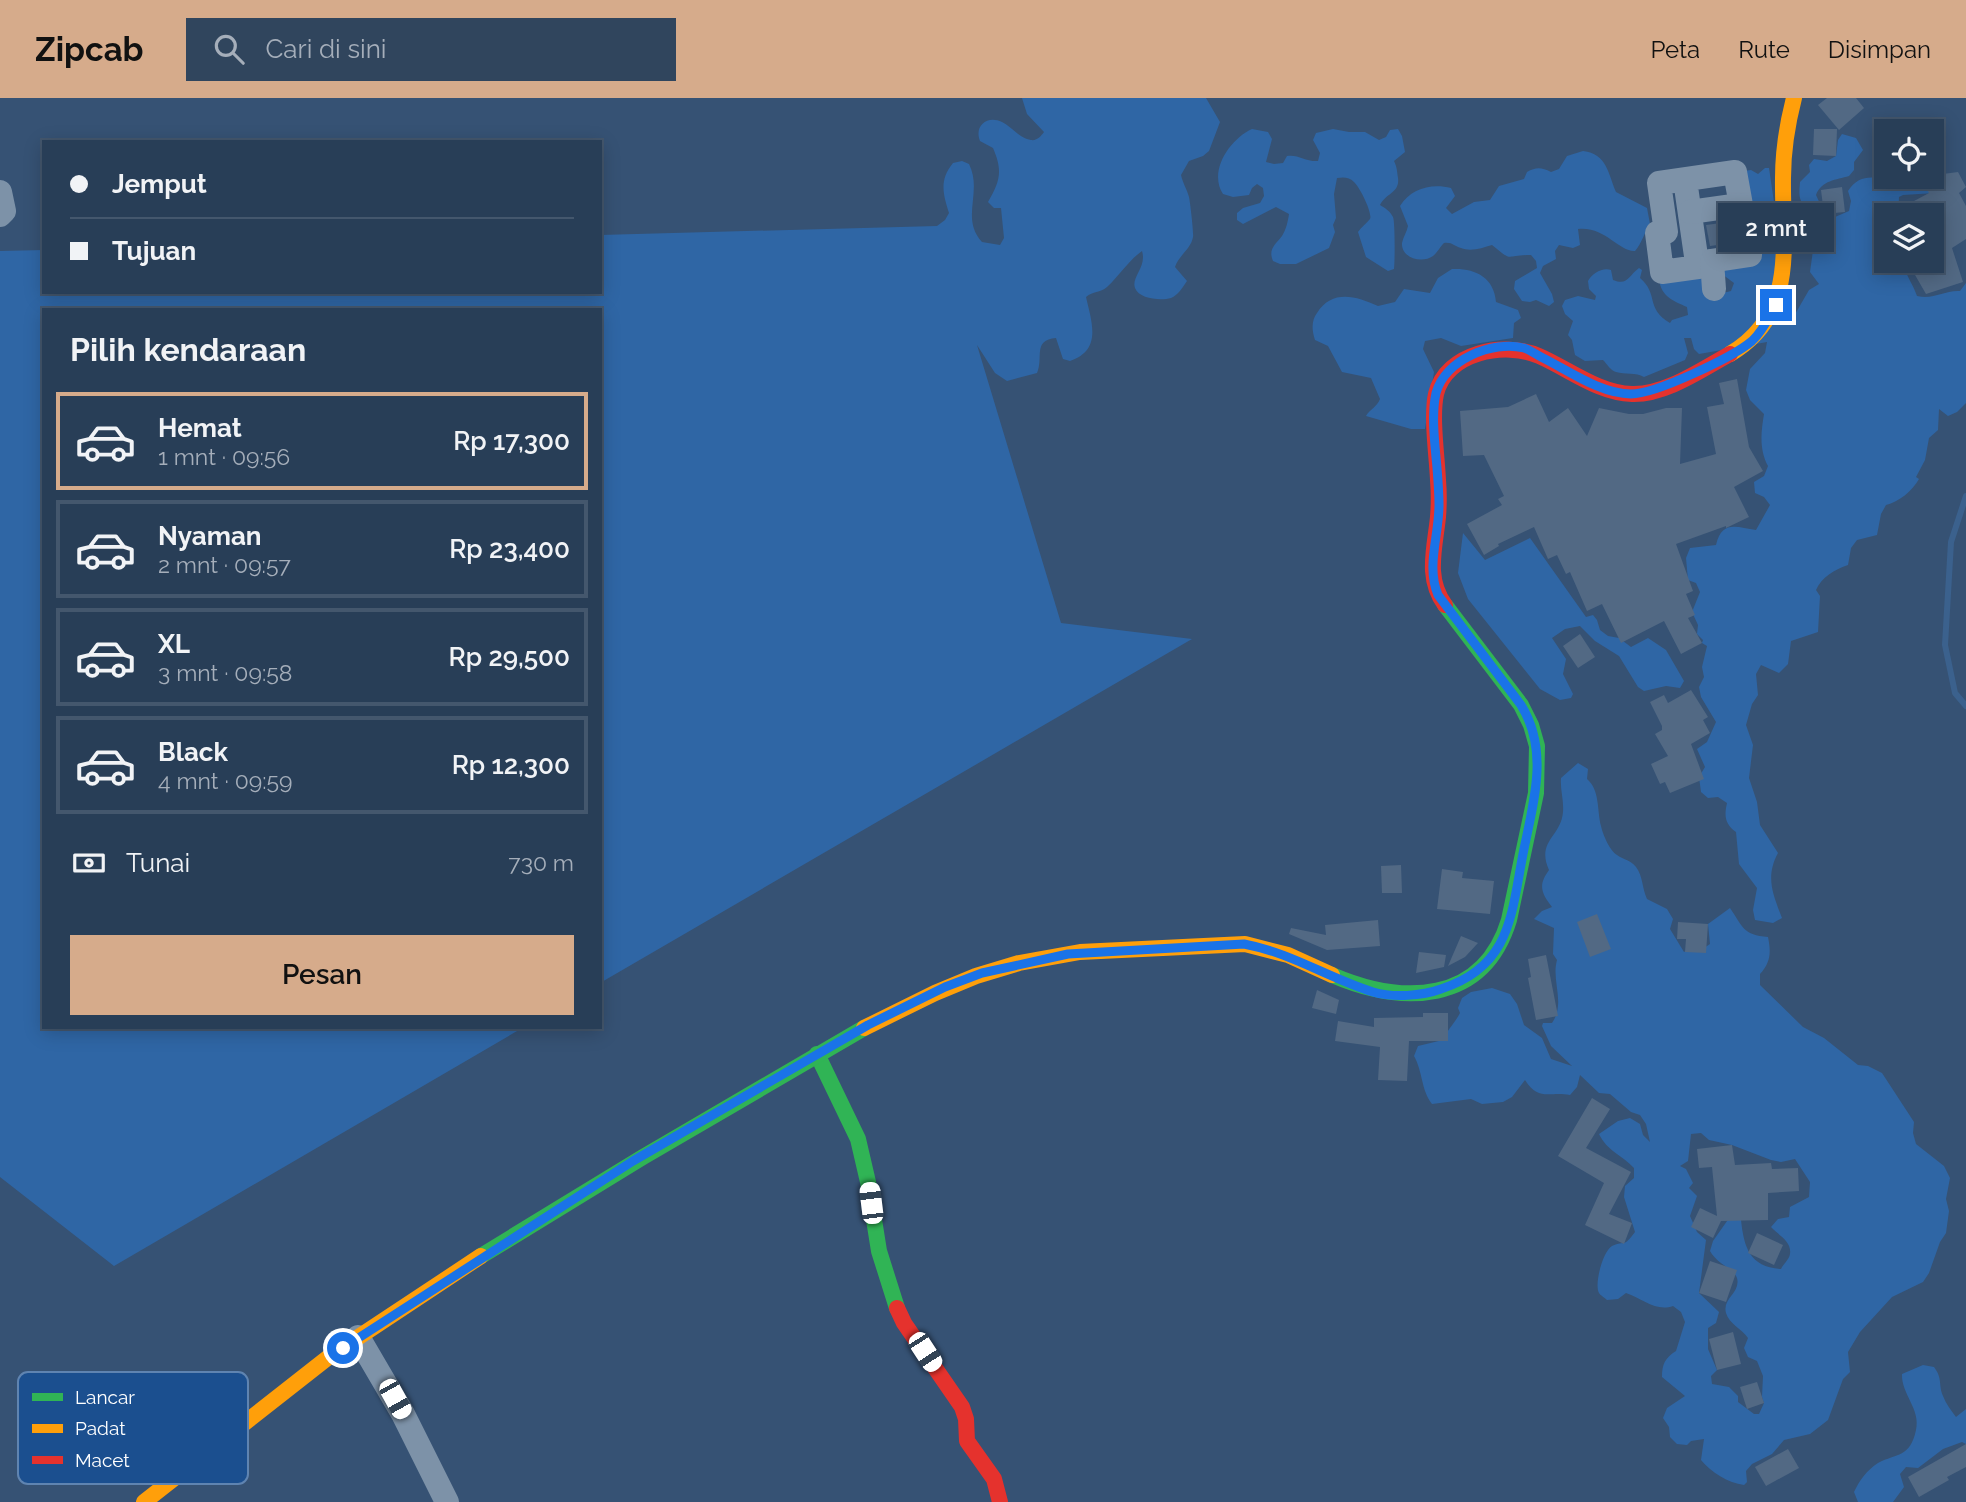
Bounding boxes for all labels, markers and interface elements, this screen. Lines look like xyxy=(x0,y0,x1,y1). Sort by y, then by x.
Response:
search box xyxy=(186,18,676,81)
text: Zipcab xyxy=(35,30,144,69)
icon: search xyxy=(210,30,248,68)
text: Cari di sini xyxy=(266,34,386,64)
text: Peta xyxy=(1650,35,1700,64)
text: Rute xyxy=(1738,35,1790,64)
text: Disimpan xyxy=(1828,35,1931,64)
map controls xyxy=(1874,119,1944,273)
button: locate xyxy=(1874,119,1944,189)
text: Jemput xyxy=(112,169,207,199)
button: layers xyxy=(1874,203,1944,273)
callout: 2 mnt xyxy=(1718,204,1834,252)
text: 2 mnt xyxy=(1745,214,1807,241)
text: Tujuan xyxy=(112,236,196,266)
route end xyxy=(1760,289,1792,321)
text: Pilih kendaraan xyxy=(70,331,306,368)
icon: car xyxy=(74,410,137,473)
text: Hemat xyxy=(158,413,242,443)
text: Rp 17,300 xyxy=(453,426,570,456)
text: 1 mnt · 09:56 xyxy=(158,443,290,470)
icon: car xyxy=(74,518,137,581)
text: Nyaman xyxy=(158,521,262,551)
text: Rp 23,400 xyxy=(449,534,570,564)
text: 2 mnt · 09:57 xyxy=(158,551,291,578)
icon: car xyxy=(74,626,137,689)
text: XL xyxy=(158,629,190,659)
text: Rp 29,500 xyxy=(449,642,570,672)
text: 3 mnt · 09:58 xyxy=(158,659,292,686)
icon: car xyxy=(74,734,137,797)
text: Black xyxy=(158,737,228,767)
text: Rp 12,300 xyxy=(452,750,570,780)
text: 4 mnt · 09:59 xyxy=(158,767,293,794)
icon: cash xyxy=(70,844,108,882)
text: Tunai xyxy=(126,848,190,878)
text: 730 m xyxy=(508,849,574,876)
button: Pesan xyxy=(70,935,574,1015)
car xyxy=(859,1181,884,1225)
car xyxy=(905,1329,946,1375)
route start xyxy=(327,1332,359,1364)
legend xyxy=(18,1372,248,1484)
car xyxy=(376,1376,415,1422)
text: Lancar xyxy=(75,1386,135,1408)
text: Padat xyxy=(75,1417,126,1439)
text: Macet xyxy=(75,1449,130,1471)

